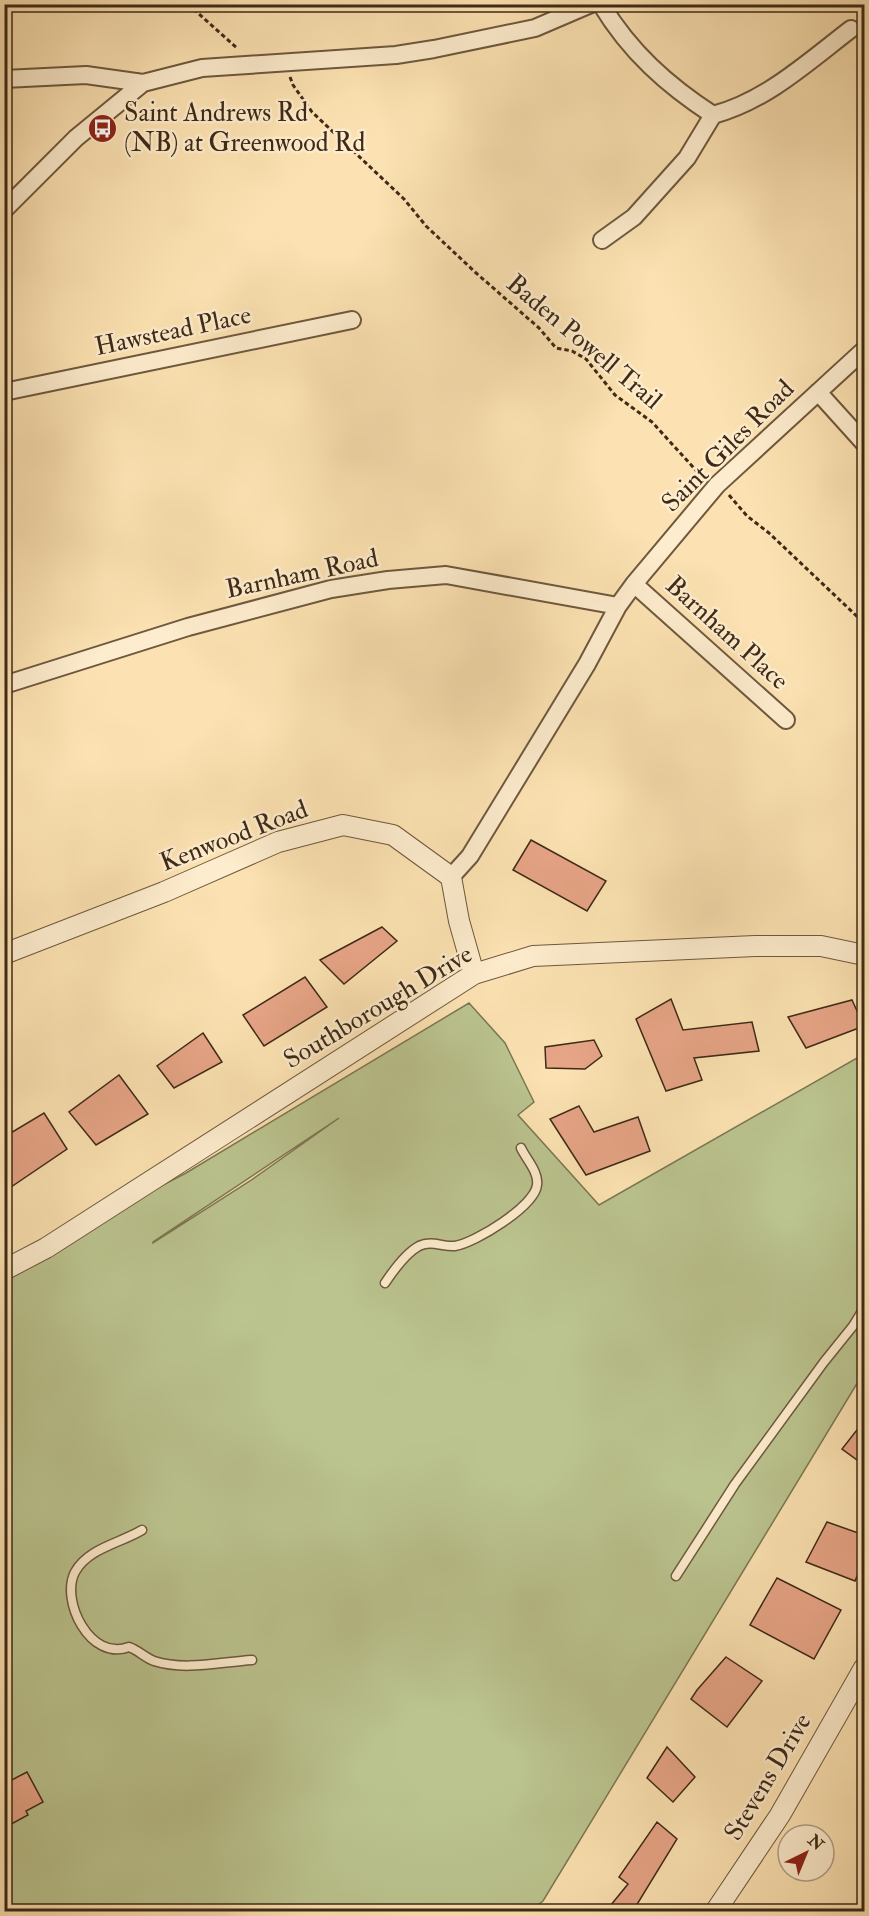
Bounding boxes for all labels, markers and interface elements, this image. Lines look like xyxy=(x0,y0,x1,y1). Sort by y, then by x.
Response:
place label: Saint Andrews Rd (NB) at Greenwood Rd xyxy=(124,97,365,159)
bus stop icon: Saint Andrews Rd (NB) at Greenwood Rd xyxy=(87,112,119,144)
street label: Baden Powell Trail xyxy=(500,268,668,417)
street label: Hawstead Place xyxy=(92,299,254,363)
street label: Saint Giles Road xyxy=(655,373,801,519)
street label: Barnham Road xyxy=(223,542,381,606)
street label: Barnham Place xyxy=(659,569,795,697)
street label: Kenwood Road xyxy=(156,793,312,879)
street label: Southborough Drive xyxy=(278,938,478,1076)
street label: Stevens Drive xyxy=(717,1707,819,1846)
north arrow xyxy=(776,1823,836,1883)
text: N xyxy=(803,1830,828,1855)

